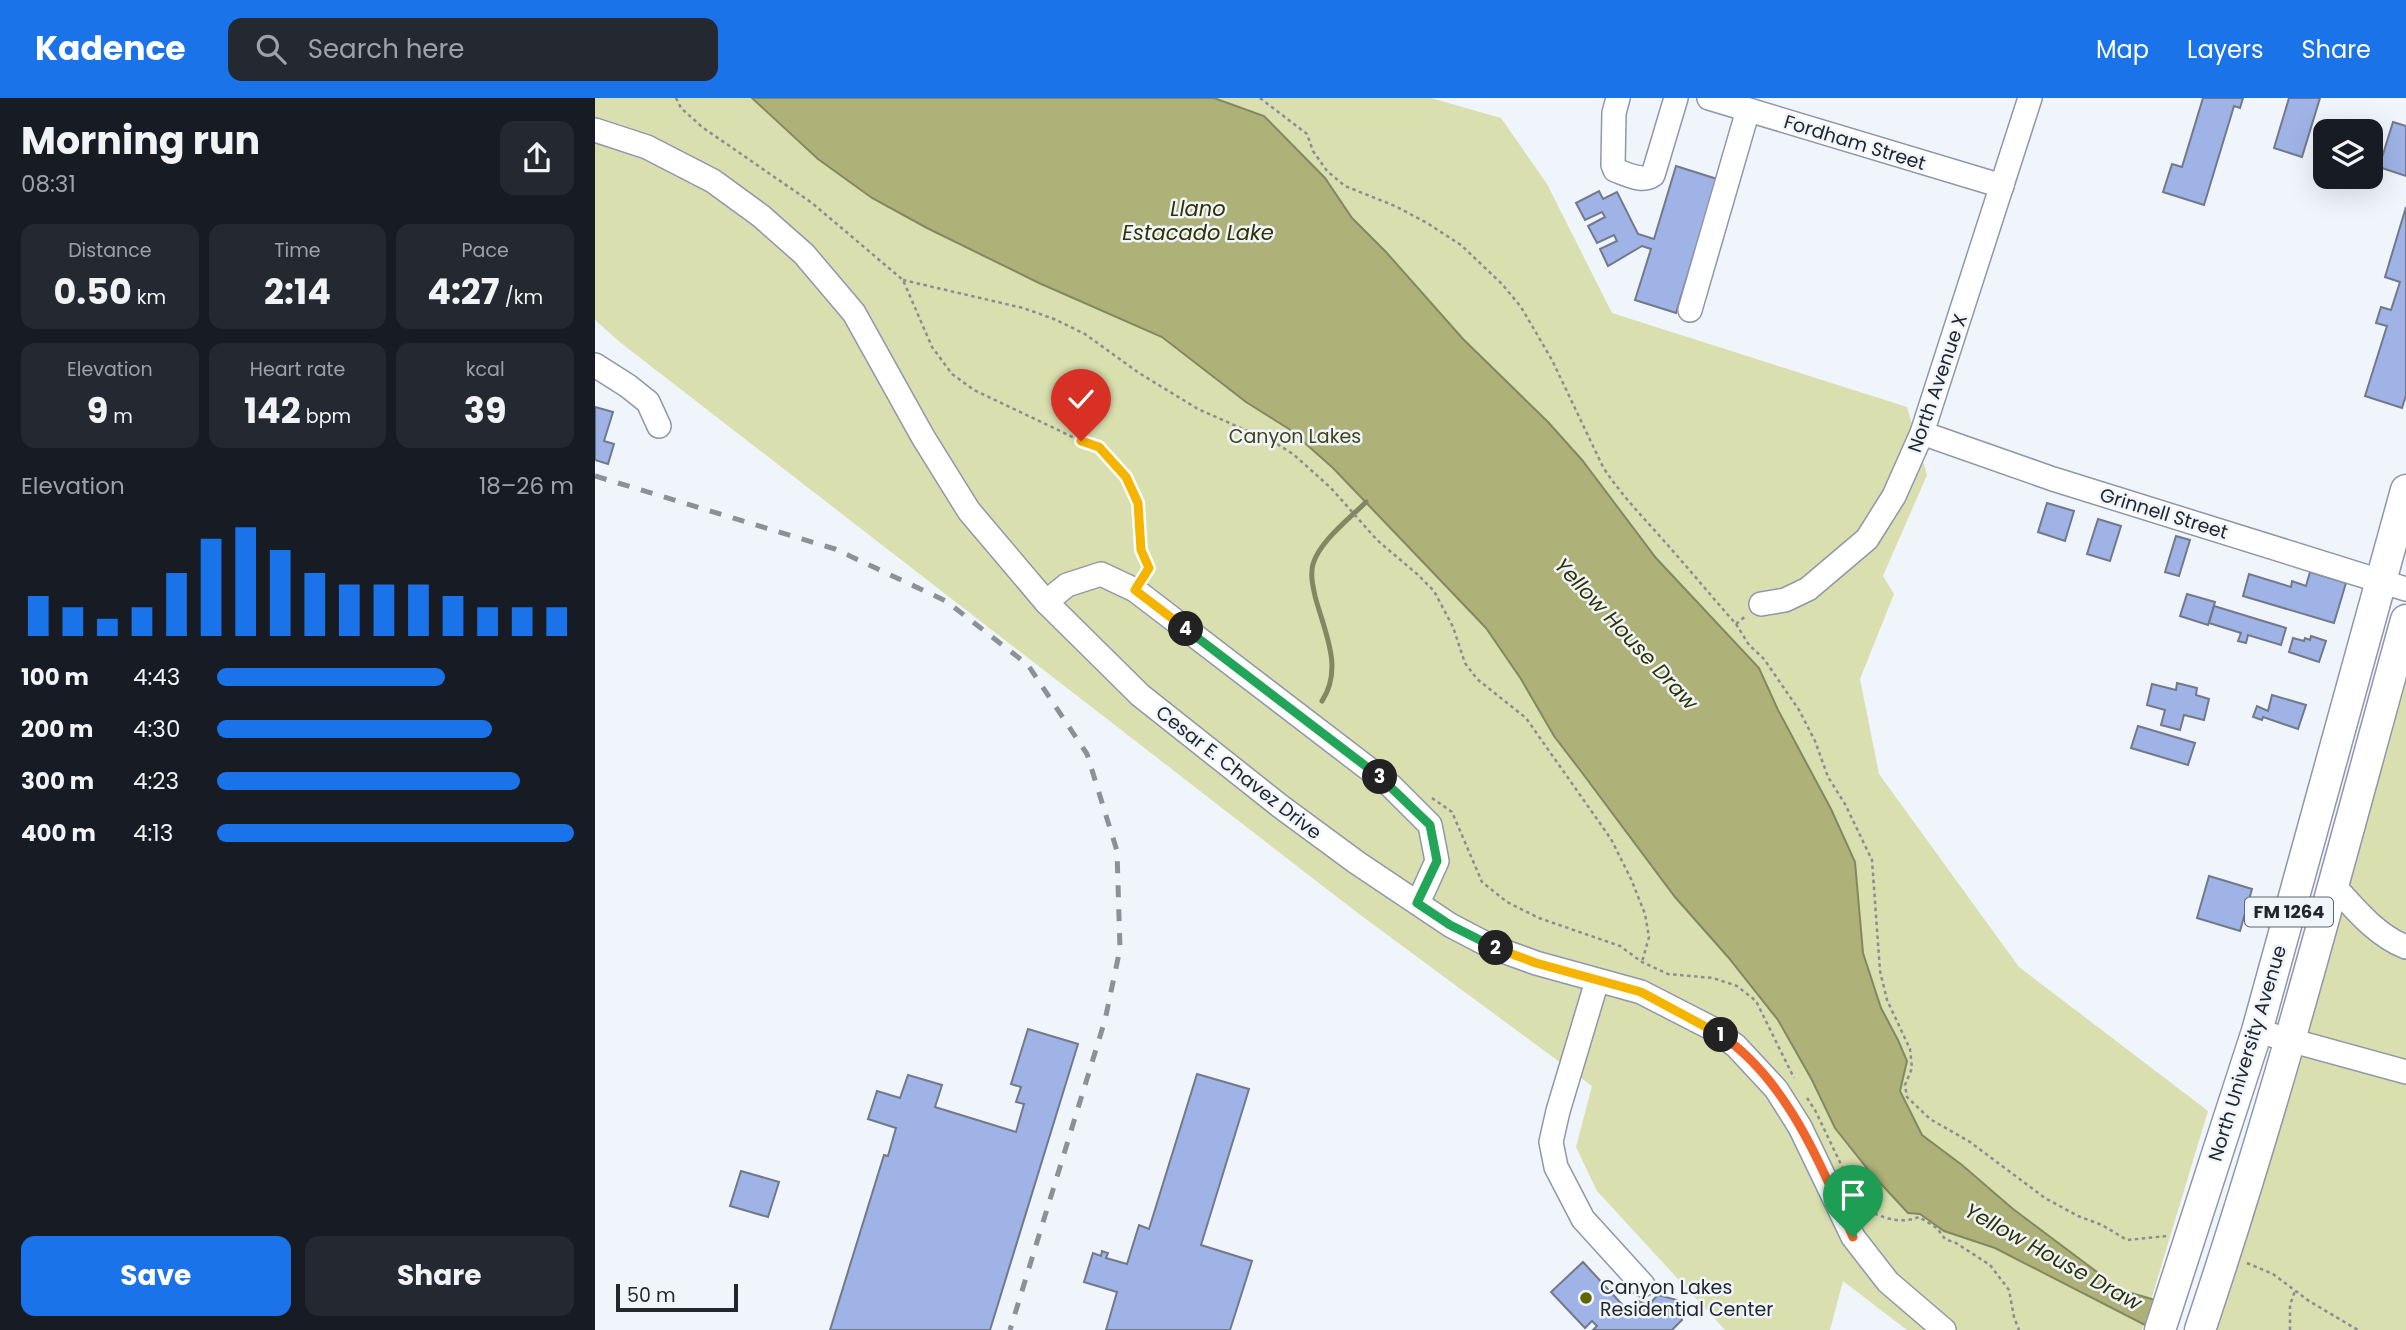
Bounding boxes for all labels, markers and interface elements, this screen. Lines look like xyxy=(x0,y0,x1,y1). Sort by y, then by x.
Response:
search box xyxy=(228,18,718,81)
text: Kadence xyxy=(35,25,186,72)
icon: search xyxy=(252,30,290,68)
text: Search here xyxy=(308,31,464,67)
text: Map xyxy=(2096,33,2149,66)
text: Layers xyxy=(2187,33,2263,66)
text: Share xyxy=(2301,33,2371,66)
street label: Fordham Street xyxy=(1781,108,1929,177)
text: Morning run xyxy=(21,114,260,167)
map controls xyxy=(2313,119,2383,189)
button: layers xyxy=(2313,119,2383,189)
button: share xyxy=(500,121,574,195)
text: 08:31 xyxy=(21,168,76,200)
water label: Llano Estacado Lake xyxy=(1122,194,1274,247)
text: Distance xyxy=(68,237,151,264)
text: Time xyxy=(274,237,321,264)
text: Pace xyxy=(462,237,509,264)
text: 0.50 xyxy=(53,267,132,316)
text: 2:14 xyxy=(264,267,331,316)
text: 4:27 xyxy=(427,267,500,316)
text: km xyxy=(132,284,166,311)
text: /km xyxy=(500,284,543,311)
street label: North Avenue X xyxy=(1901,310,1974,456)
text: Elevation xyxy=(67,356,153,383)
text: Heart rate xyxy=(250,356,345,383)
text: kcal xyxy=(466,356,505,383)
pin xyxy=(1051,369,1111,441)
icon: check xyxy=(1062,380,1100,418)
text: 9 xyxy=(87,386,108,435)
text: 142 xyxy=(244,386,301,435)
text: 39 xyxy=(464,386,507,435)
text: m xyxy=(108,403,133,430)
text: bpm xyxy=(301,403,351,430)
park label: Canyon Lakes xyxy=(1229,423,1361,450)
text: Elevation xyxy=(21,470,125,502)
text: 18–26 m xyxy=(479,470,574,502)
street label: Grinnell Street xyxy=(2096,481,2231,546)
water label: Yellow House Draw xyxy=(1548,551,1705,717)
pin: 4 xyxy=(1169,612,1203,646)
text: 4 xyxy=(1179,615,1192,642)
text: 100 m xyxy=(21,661,89,693)
text: 4:43 xyxy=(133,661,180,693)
street label: Cesar E. Chavez Drive xyxy=(1150,699,1327,846)
text: 200 m xyxy=(21,713,93,745)
text: 4:30 xyxy=(133,713,180,745)
pin: 3 xyxy=(1363,760,1397,794)
text: 3 xyxy=(1374,763,1385,790)
text: 300 m xyxy=(21,765,94,797)
text: 4:23 xyxy=(133,765,179,797)
text: 400 m xyxy=(21,817,96,849)
text: 4:13 xyxy=(133,817,173,849)
road number: FM 1264 xyxy=(2245,898,2333,926)
pin: 2 xyxy=(1479,930,1513,966)
text: 2 xyxy=(1490,934,1501,961)
street label: North University Avenue xyxy=(2202,942,2293,1164)
pin: 1 xyxy=(1703,1018,1739,1052)
text: 1 xyxy=(1717,1021,1724,1048)
pin xyxy=(1823,1165,1883,1237)
icon: arrive xyxy=(1834,1176,1872,1214)
water label: Yellow House Draw xyxy=(1960,1196,2148,1318)
button: Save xyxy=(21,1236,291,1316)
button: Share xyxy=(305,1236,574,1316)
place label: Canyon Lakes Residential Center xyxy=(1600,1274,1773,1323)
scale bar xyxy=(616,1281,739,1313)
text: 50 m xyxy=(627,1282,676,1309)
marker: Canyon Lakes Residential Center xyxy=(1578,1290,1594,1306)

